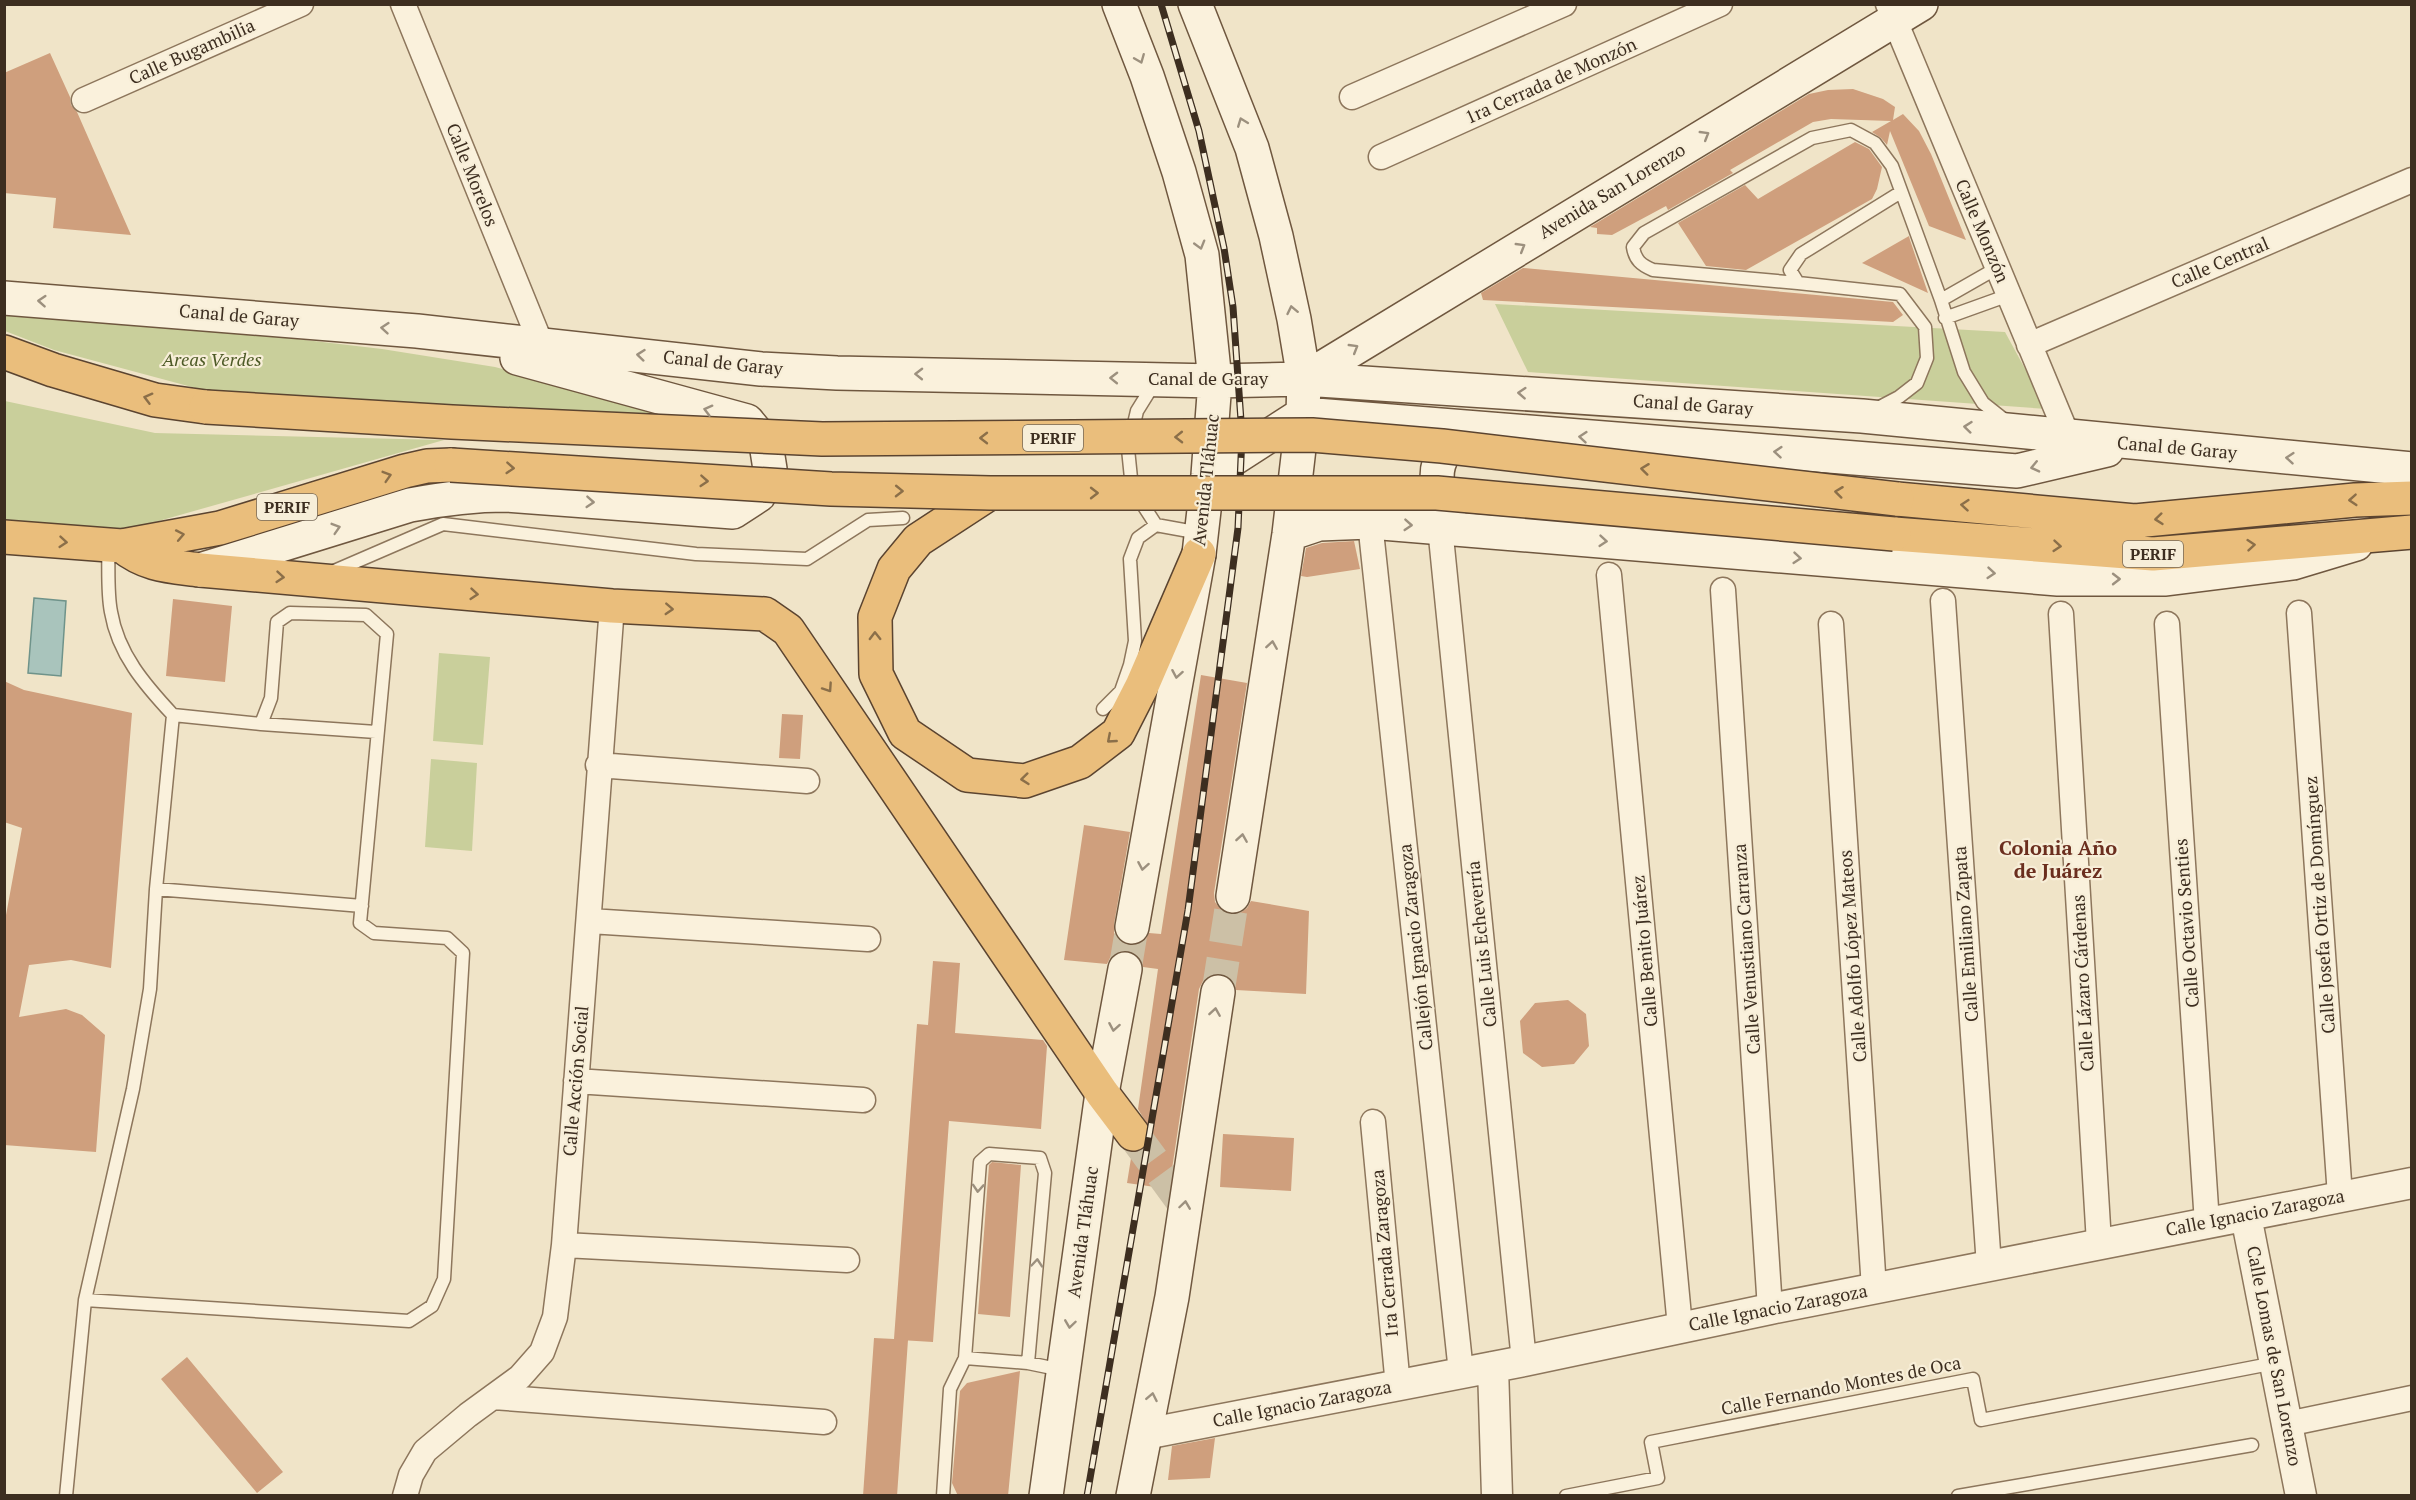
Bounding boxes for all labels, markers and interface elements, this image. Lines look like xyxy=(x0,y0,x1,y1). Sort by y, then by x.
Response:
street label: Calle Bugambilia xyxy=(125,13,258,90)
street label: 1ra Cerrada de Monzón xyxy=(1461,31,1640,129)
one-way arrow xyxy=(1133,53,1145,64)
one-way arrow xyxy=(1236,117,1249,127)
street label: Calle Morelos xyxy=(441,119,505,230)
one-way arrow xyxy=(1699,130,1709,142)
street label: Avenida San Lorenzo xyxy=(1534,137,1689,243)
street label: Calle Monzón xyxy=(1950,175,2016,286)
street label: Calle Central xyxy=(2167,231,2272,293)
one-way arrow xyxy=(1192,239,1205,249)
one-way arrow xyxy=(1515,242,1525,254)
one-way arrow xyxy=(37,294,46,307)
street label: Canal de Garay xyxy=(178,298,301,332)
one-way arrow xyxy=(1286,305,1299,315)
one-way arrow xyxy=(380,322,389,335)
street label: Canal de Garay xyxy=(662,344,785,380)
one-way arrow xyxy=(1348,344,1358,356)
park label: Areas Verdes xyxy=(161,347,262,371)
one-way arrow xyxy=(637,350,646,362)
street label: Canal de Garay xyxy=(1148,366,1269,390)
one-way arrow xyxy=(915,368,924,381)
one-way arrow xyxy=(1110,372,1119,385)
one-way arrow xyxy=(1518,387,1527,400)
street label: Canal de Garay xyxy=(1632,388,1755,420)
one-way arrow xyxy=(143,392,153,405)
one-way arrow xyxy=(703,405,714,417)
street label: Avenida Tláhuac xyxy=(1186,413,1224,547)
one-way arrow xyxy=(1963,421,1972,434)
road number: PERIF xyxy=(1023,425,1083,451)
one-way arrow xyxy=(1579,430,1588,443)
street label: Canal de Garay xyxy=(2116,430,2239,464)
one-way arrow xyxy=(1174,431,1183,443)
one-way arrow xyxy=(979,432,988,445)
one-way arrow xyxy=(1773,446,1782,459)
one-way arrow xyxy=(2286,452,2295,465)
one-way arrow xyxy=(2030,459,2040,472)
one-way arrow xyxy=(505,462,514,475)
one-way arrow xyxy=(1640,464,1650,476)
one-way arrow xyxy=(381,471,392,483)
one-way arrow xyxy=(700,474,709,487)
one-way arrow xyxy=(894,485,903,497)
one-way arrow xyxy=(1834,486,1843,499)
one-way arrow xyxy=(1089,487,1098,499)
one-way arrow xyxy=(2349,493,2358,506)
road number: PERIF xyxy=(257,494,317,520)
one-way arrow xyxy=(585,496,594,509)
one-way arrow xyxy=(1960,499,1969,512)
one-way arrow xyxy=(2154,512,2164,525)
one-way arrow xyxy=(1404,518,1413,531)
one-way arrow xyxy=(330,523,341,535)
one-way arrow xyxy=(174,529,184,542)
one-way arrow xyxy=(1598,534,1607,547)
one-way arrow xyxy=(58,535,67,548)
one-way arrow xyxy=(2246,539,2255,552)
one-way arrow xyxy=(2052,540,2061,553)
road number: PERIF xyxy=(2123,541,2183,567)
one-way arrow xyxy=(1793,551,1802,564)
one-way arrow xyxy=(1987,566,1996,579)
one-way arrow xyxy=(275,570,284,583)
one-way arrow xyxy=(2112,573,2121,585)
one-way arrow xyxy=(470,587,479,600)
one-way arrow xyxy=(664,602,673,615)
one-way arrow xyxy=(869,631,881,640)
one-way arrow xyxy=(1265,640,1277,650)
one-way arrow xyxy=(1171,668,1184,678)
one-way arrow xyxy=(820,682,831,693)
one-way arrow xyxy=(1107,731,1118,742)
one-way arrow xyxy=(1020,772,1029,785)
street label: Calle Josefa Ortiz de Domínguez xyxy=(2298,775,2340,1035)
one-way arrow xyxy=(1236,833,1248,842)
district label: Colonia Año de Juárez xyxy=(1999,834,2117,884)
street label: Calle Octavio Senties xyxy=(2168,838,2204,1009)
street label: Callejón Ignacio Zaragoza xyxy=(1392,843,1438,1052)
street label: Calle Venustiano Carranza xyxy=(1727,843,1765,1055)
street label: Calle Emiliano Zapata xyxy=(1947,845,1983,1023)
street label: Calle Adolfo López Mateos xyxy=(1833,849,1871,1063)
one-way arrow xyxy=(1137,860,1150,870)
street label: Calle Luis Echeverría xyxy=(1460,860,1502,1028)
street label: Calle Benito Juárez xyxy=(1625,874,1663,1028)
street label: Calle Lázaro Cárdenas xyxy=(2065,894,2099,1072)
street label: Calle Acción Social xyxy=(556,1005,594,1157)
one-way arrow xyxy=(1209,1007,1221,1017)
one-way arrow xyxy=(1108,1022,1121,1032)
street label: Avenida Tláhuac xyxy=(1061,1165,1103,1299)
street label: 1ra Cerrada Zaragoza xyxy=(1365,1169,1403,1340)
one-way arrow xyxy=(972,1183,985,1192)
street label: Calle Ignacio Zaragoza xyxy=(2163,1183,2346,1241)
one-way arrow xyxy=(1179,1200,1191,1209)
street label: Calle Lomas de San Lorenzo xyxy=(2242,1244,2308,1468)
one-way arrow xyxy=(1030,1258,1043,1267)
street label: Calle Ignacio Zaragoza xyxy=(1686,1278,1869,1336)
one-way arrow xyxy=(1065,1319,1077,1328)
street label: Calle Fernando Montes de Oca xyxy=(1719,1350,1963,1420)
street label: Calle Ignacio Zaragoza xyxy=(1210,1374,1393,1432)
one-way arrow xyxy=(1145,1392,1158,1402)

